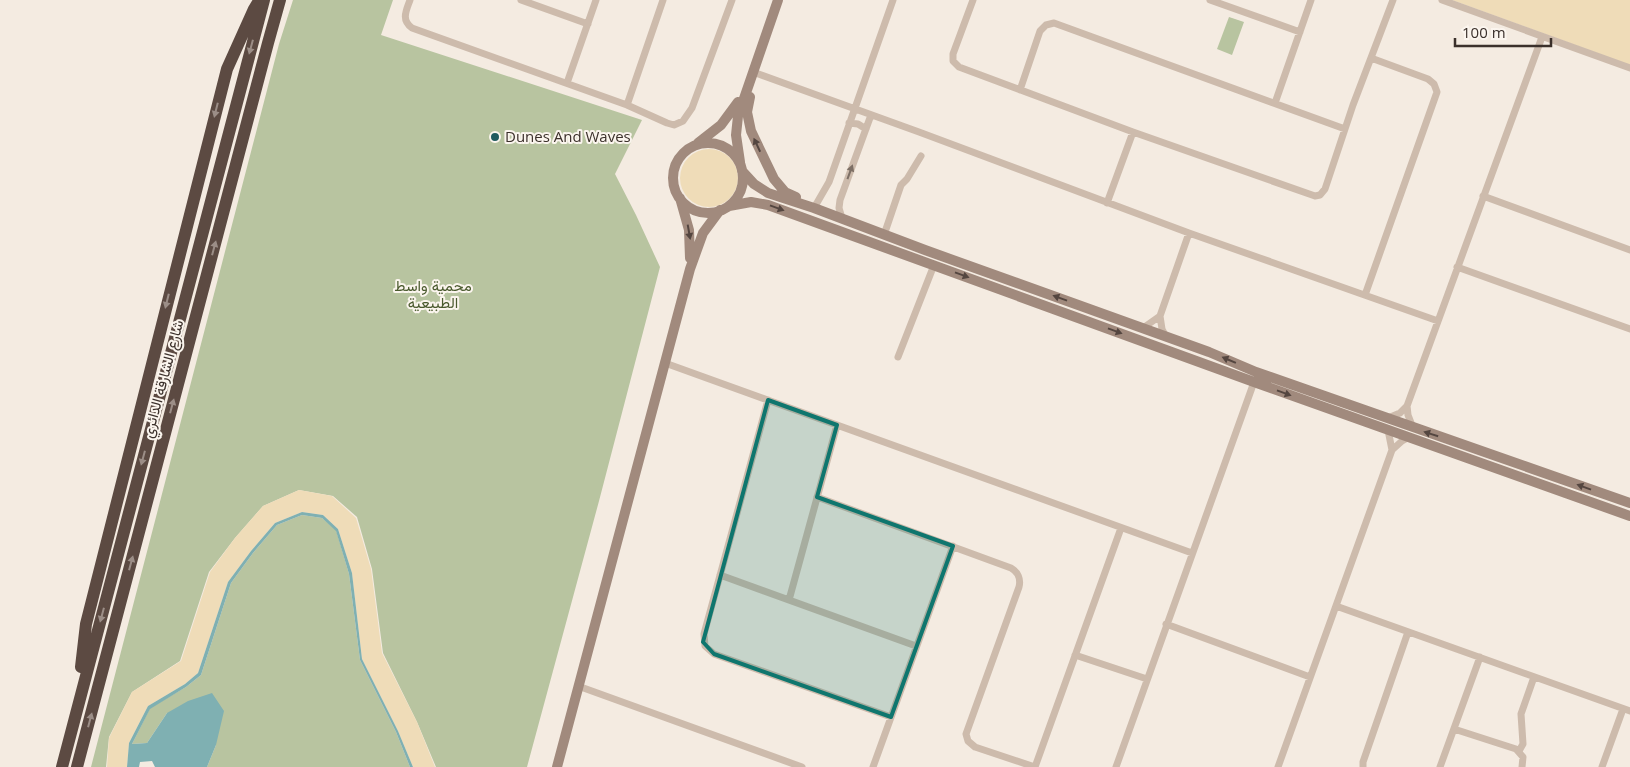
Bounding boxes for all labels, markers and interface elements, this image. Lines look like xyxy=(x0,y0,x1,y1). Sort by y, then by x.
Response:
scale bar xyxy=(1455,15,1551,47)
text: 100 m xyxy=(1462,22,1506,42)
one-way arrow xyxy=(247,40,255,55)
one-way arrow xyxy=(212,102,220,117)
place label: Dunes And Waves xyxy=(505,126,631,146)
marker: Dunes And Waves xyxy=(489,131,501,143)
one-way arrow xyxy=(753,138,761,152)
one-way arrow xyxy=(846,164,854,179)
one-way arrow xyxy=(769,205,784,212)
one-way arrow xyxy=(685,225,693,241)
one-way arrow xyxy=(210,241,218,256)
one-way arrow xyxy=(955,272,970,280)
park label: محمية واسط الطبيعية xyxy=(394,275,472,312)
one-way arrow xyxy=(163,293,171,308)
one-way arrow xyxy=(1052,294,1067,301)
street label: شارع الشارقة الدائري xyxy=(137,317,191,441)
one-way arrow xyxy=(1108,328,1123,335)
one-way arrow xyxy=(1222,356,1236,364)
one-way arrow xyxy=(1277,389,1292,397)
one-way arrow xyxy=(169,398,177,413)
one-way arrow xyxy=(1423,430,1438,437)
one-way arrow xyxy=(139,451,147,466)
one-way arrow xyxy=(1576,483,1591,491)
one-way arrow xyxy=(127,555,135,570)
one-way arrow xyxy=(97,608,105,623)
one-way arrow xyxy=(86,712,94,727)

